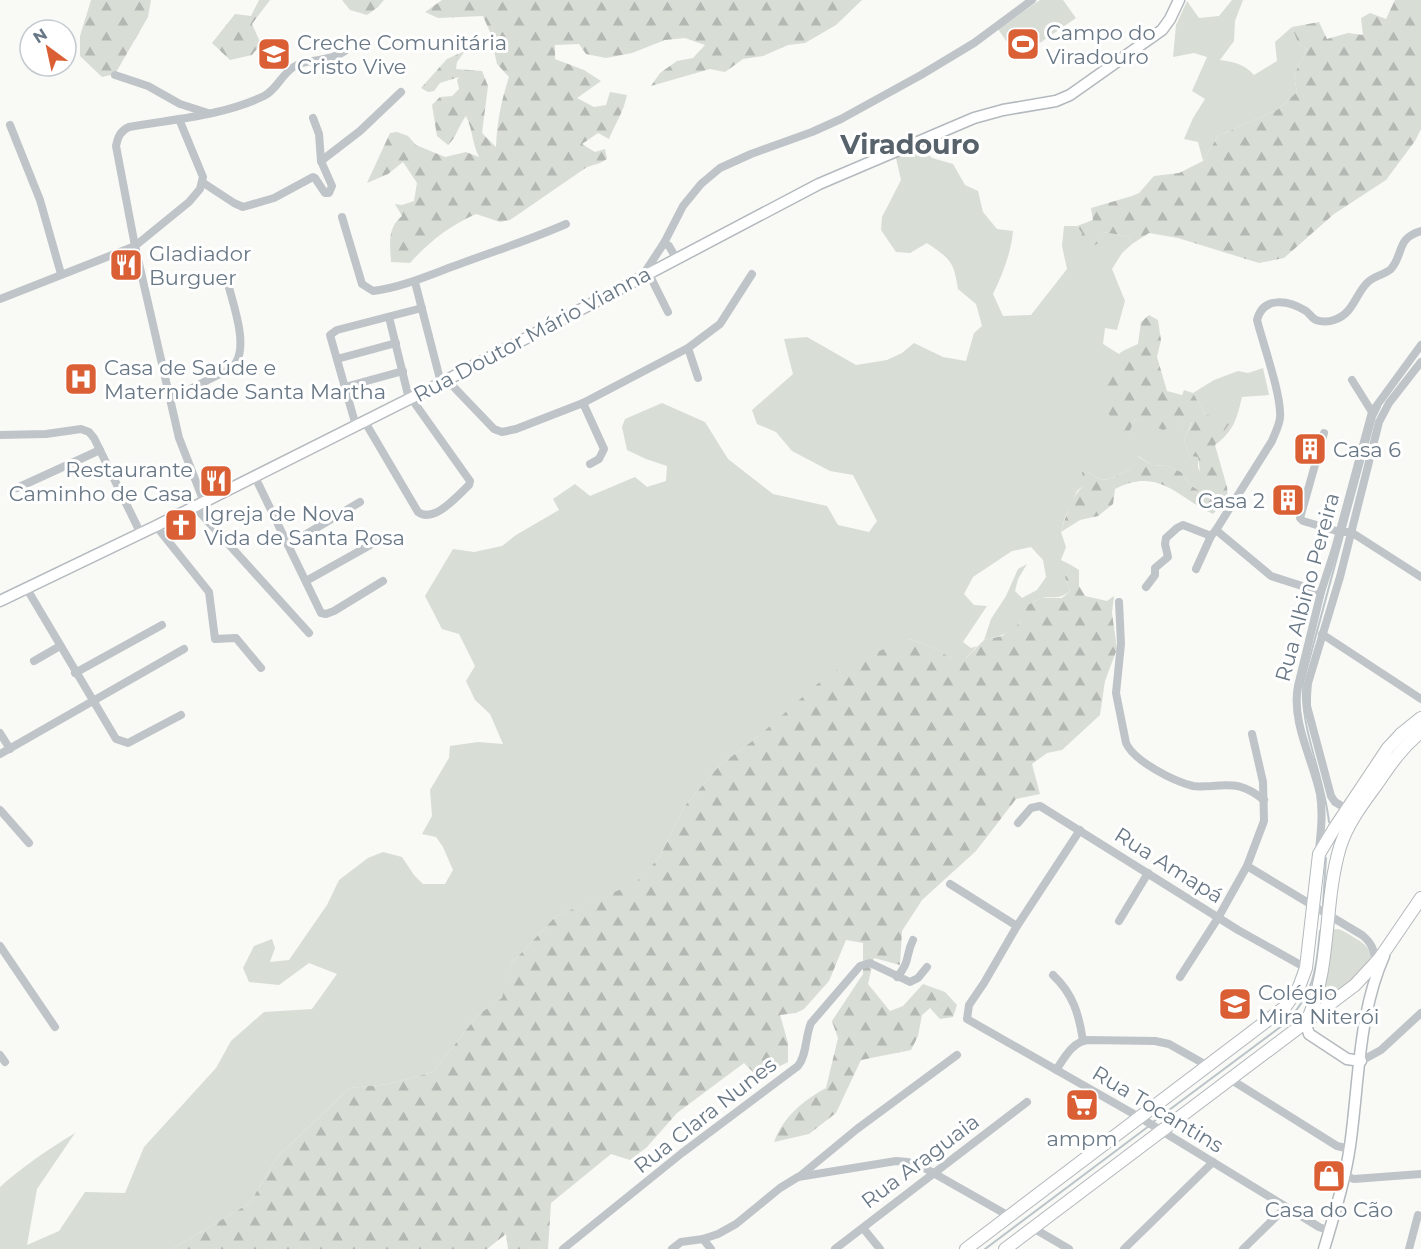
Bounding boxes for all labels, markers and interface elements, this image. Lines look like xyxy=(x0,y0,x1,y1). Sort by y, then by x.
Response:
north arrow xyxy=(18,18,78,78)
place label: Campo do Viradouro xyxy=(1046,20,1156,69)
text: N xyxy=(30,24,51,47)
sports icon: Campo do Viradouro xyxy=(1005,26,1041,62)
place label: Creche Comunitária Cristo Vive xyxy=(297,30,507,79)
school or university icon: Creche Comunitária Cristo Vive xyxy=(256,36,292,72)
district label: Viradouro xyxy=(839,128,980,161)
place label: Gladiador Burguer xyxy=(149,241,251,290)
restaurant icon: Gladiador Burguer xyxy=(108,247,144,283)
street label: Rua Doutor Mário Vianna xyxy=(409,261,655,407)
place label: Casa de Saúde e Maternidade Santa Martha xyxy=(104,355,386,404)
hospital icon: Casa de Saúde e Maternidade Santa Martha xyxy=(63,361,99,397)
building icon: Casa 6 xyxy=(1292,431,1328,467)
place label: Casa 6 xyxy=(1333,437,1401,462)
place label: Restaurante Caminho de Casa xyxy=(9,457,193,506)
restaurant icon: Restaurante Caminho de Casa xyxy=(198,463,234,499)
building icon: Casa 2 xyxy=(1270,482,1306,518)
place label: Casa 2 xyxy=(1198,488,1265,513)
street label: Rua Albino Pereira xyxy=(1270,490,1344,684)
place label: Igreja de Nova Vida de Santa Rosa xyxy=(204,501,405,550)
church icon: Igreja de Nova Vida de Santa Rosa xyxy=(163,507,199,543)
street label: Rua Amapá xyxy=(1110,822,1228,908)
place label: Colégio Mira Niterói xyxy=(1258,980,1380,1029)
school or university icon: Colégio Mira Niterói xyxy=(1217,986,1253,1022)
street label: Rua Clara Nunes xyxy=(629,1052,781,1178)
street label: Rua Tocantins xyxy=(1088,1060,1228,1158)
supermarket icon: ampm xyxy=(1064,1087,1100,1123)
street label: Rua Araguaia xyxy=(856,1109,984,1213)
place label: ampm xyxy=(1046,1126,1118,1151)
shop icon: Casa do Cão xyxy=(1311,1158,1347,1194)
place label: Casa do Cão xyxy=(1265,1197,1393,1222)

